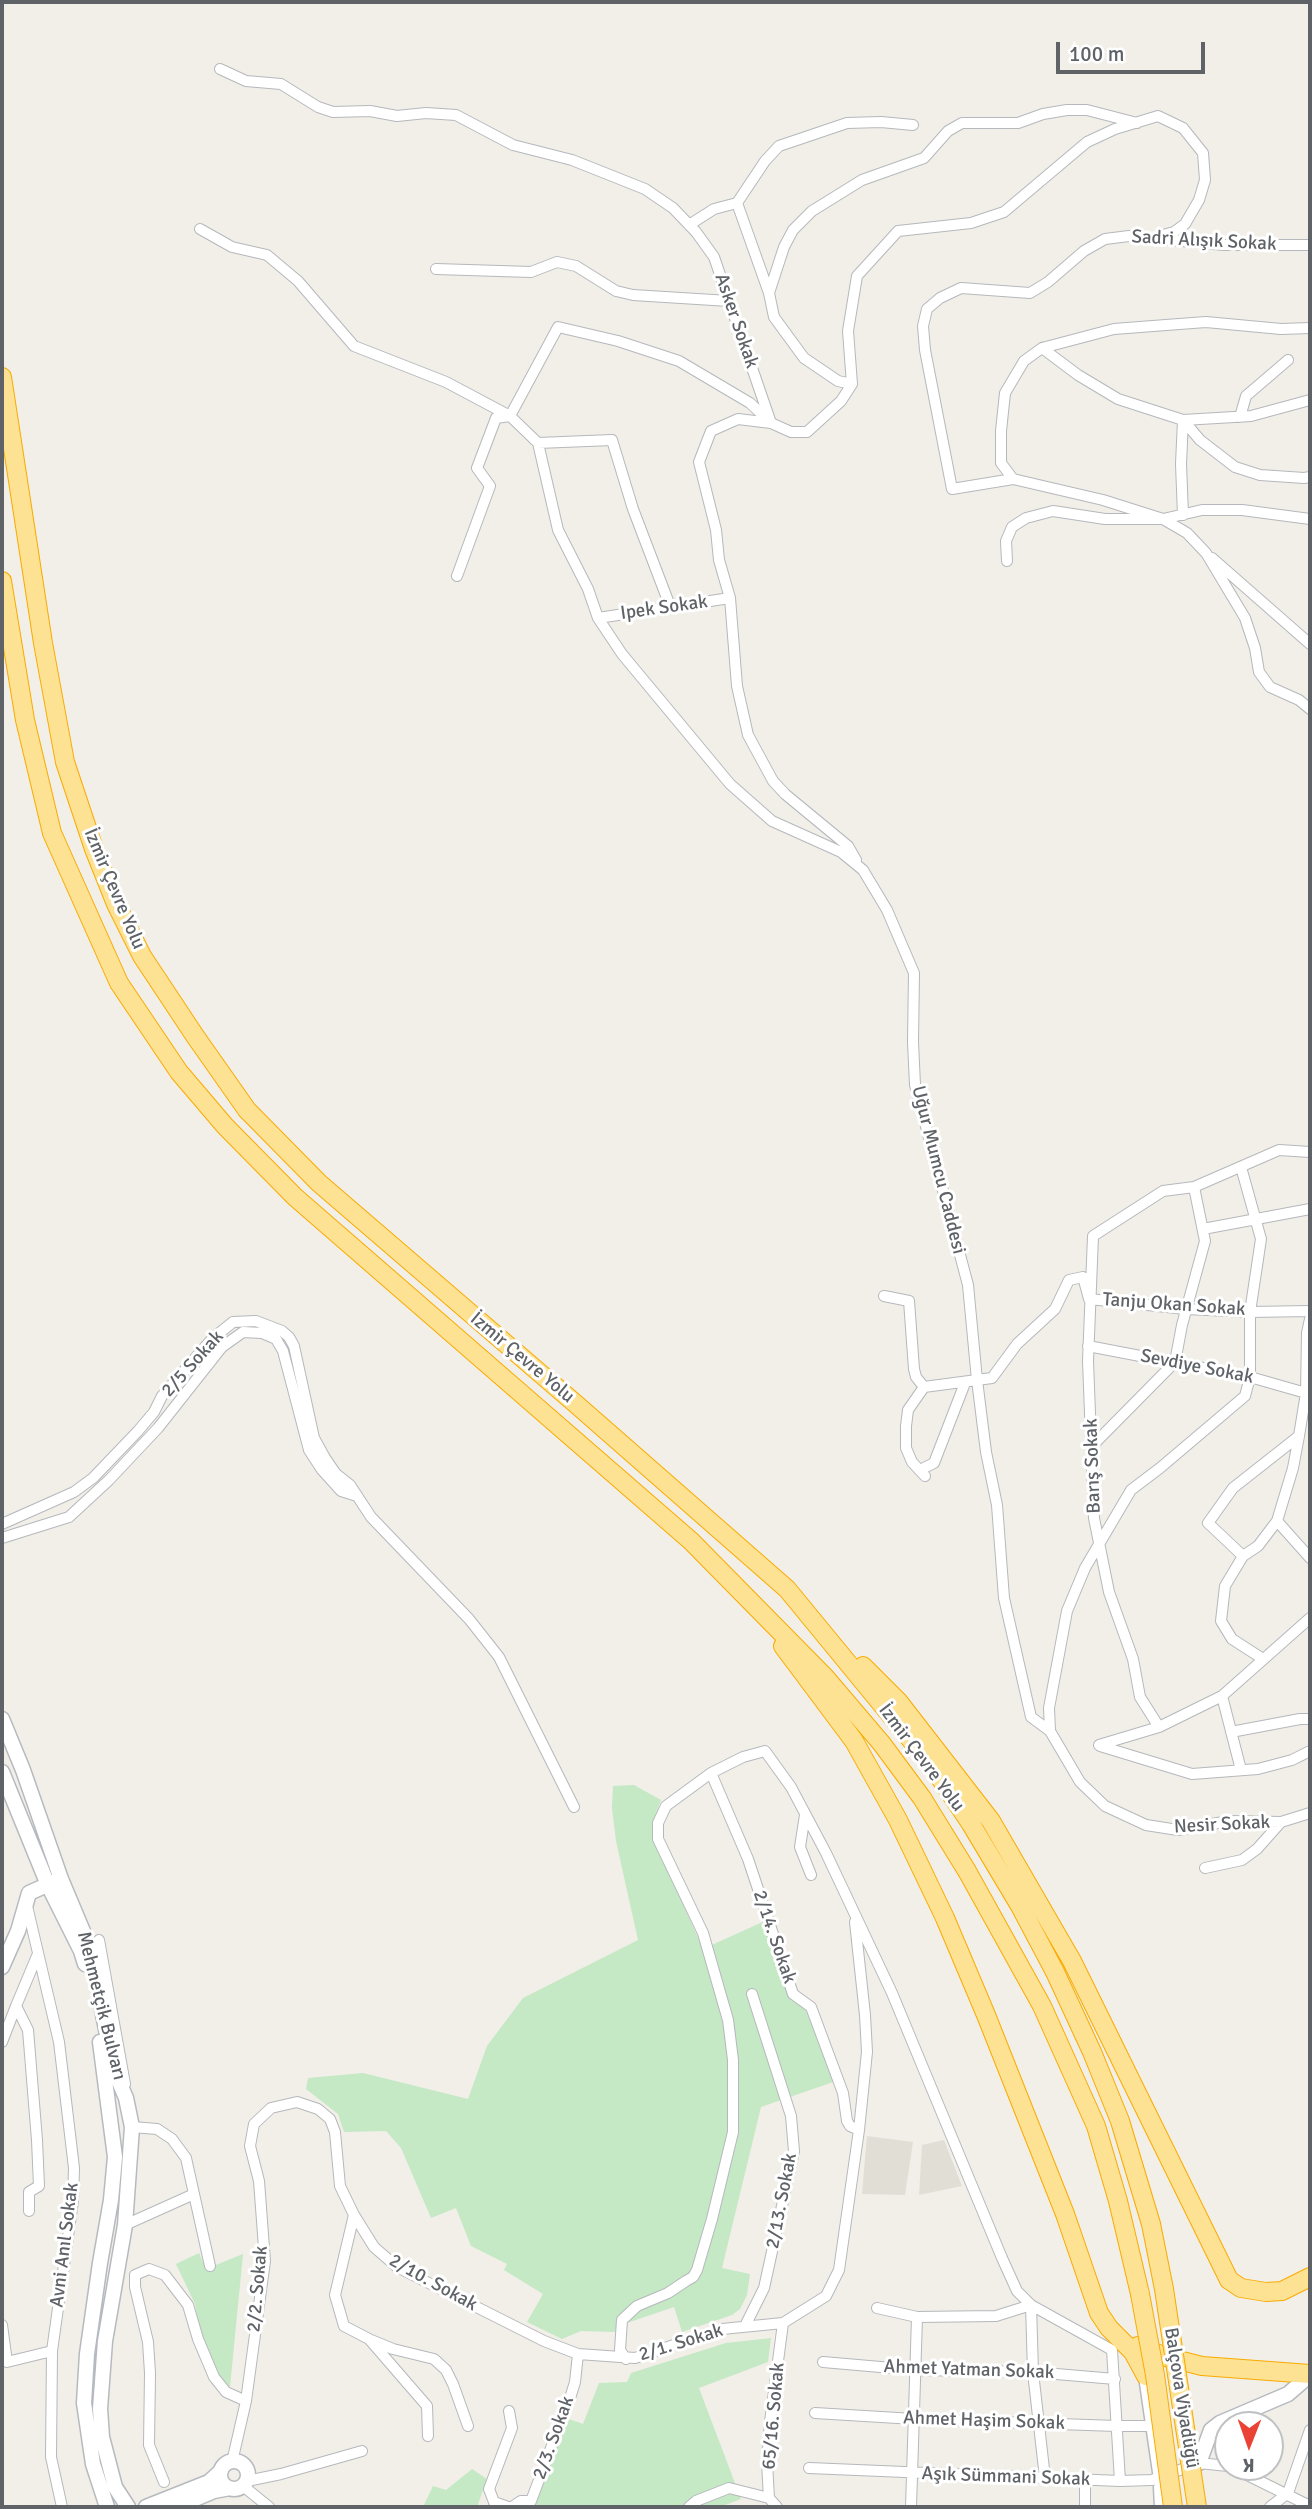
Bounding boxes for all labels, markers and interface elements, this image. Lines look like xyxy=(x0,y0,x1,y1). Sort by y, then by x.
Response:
scale bar xyxy=(1060,28,1209,72)
text: 100 m xyxy=(1069,41,1124,67)
street label: Sadri Alışık Sokak xyxy=(1131,226,1277,256)
street label: Asker Sokak xyxy=(709,271,763,371)
street label: Ipek Sokak xyxy=(619,591,709,625)
street label: İzmir Çevre Yolu xyxy=(78,825,150,953)
street label: Uğur Mumcu Caddesi xyxy=(906,1083,970,1257)
street label: Tanju Okan Sokak xyxy=(1102,1289,1246,1321)
street label: İzmir Çevre Yolu xyxy=(465,1308,579,1408)
street label: 2/5 Sokak xyxy=(157,1326,229,1402)
street label: Sevdiye Sokak xyxy=(1138,1345,1256,1389)
street label: Barış Sokak xyxy=(1080,1418,1106,1514)
street label: İzmir Çevre Yolu xyxy=(873,1700,969,1816)
street label: Nesir Sokak xyxy=(1173,1811,1271,1839)
street label: 2/14. Sokak xyxy=(747,1887,801,1987)
street label: Mehmetçik Bulvarı xyxy=(72,1929,130,2083)
street label: 2/13. Sokak xyxy=(762,2151,802,2251)
street label: Avni Anıl Sokak xyxy=(46,2181,84,2309)
street label: 2/2. Sokak xyxy=(243,2245,273,2333)
street label: 2/10. Sokak xyxy=(385,2249,481,2317)
street label: 2/1. Sokak xyxy=(636,2319,726,2367)
street label: Balçova Viyadüğü xyxy=(1159,2326,1203,2470)
street label: Ahmet Yatman Sokak xyxy=(883,2356,1055,2384)
street label: 65/16. Sokak xyxy=(758,2362,790,2470)
street label: 2/3. Sokak xyxy=(528,2393,580,2483)
street label: Ahmet Haşim Sokak xyxy=(903,2407,1065,2435)
north arrow xyxy=(1214,2411,1284,2481)
text: K xyxy=(1243,2453,1255,2477)
street label: Aşık Sümmani Sokak xyxy=(921,2463,1091,2491)

